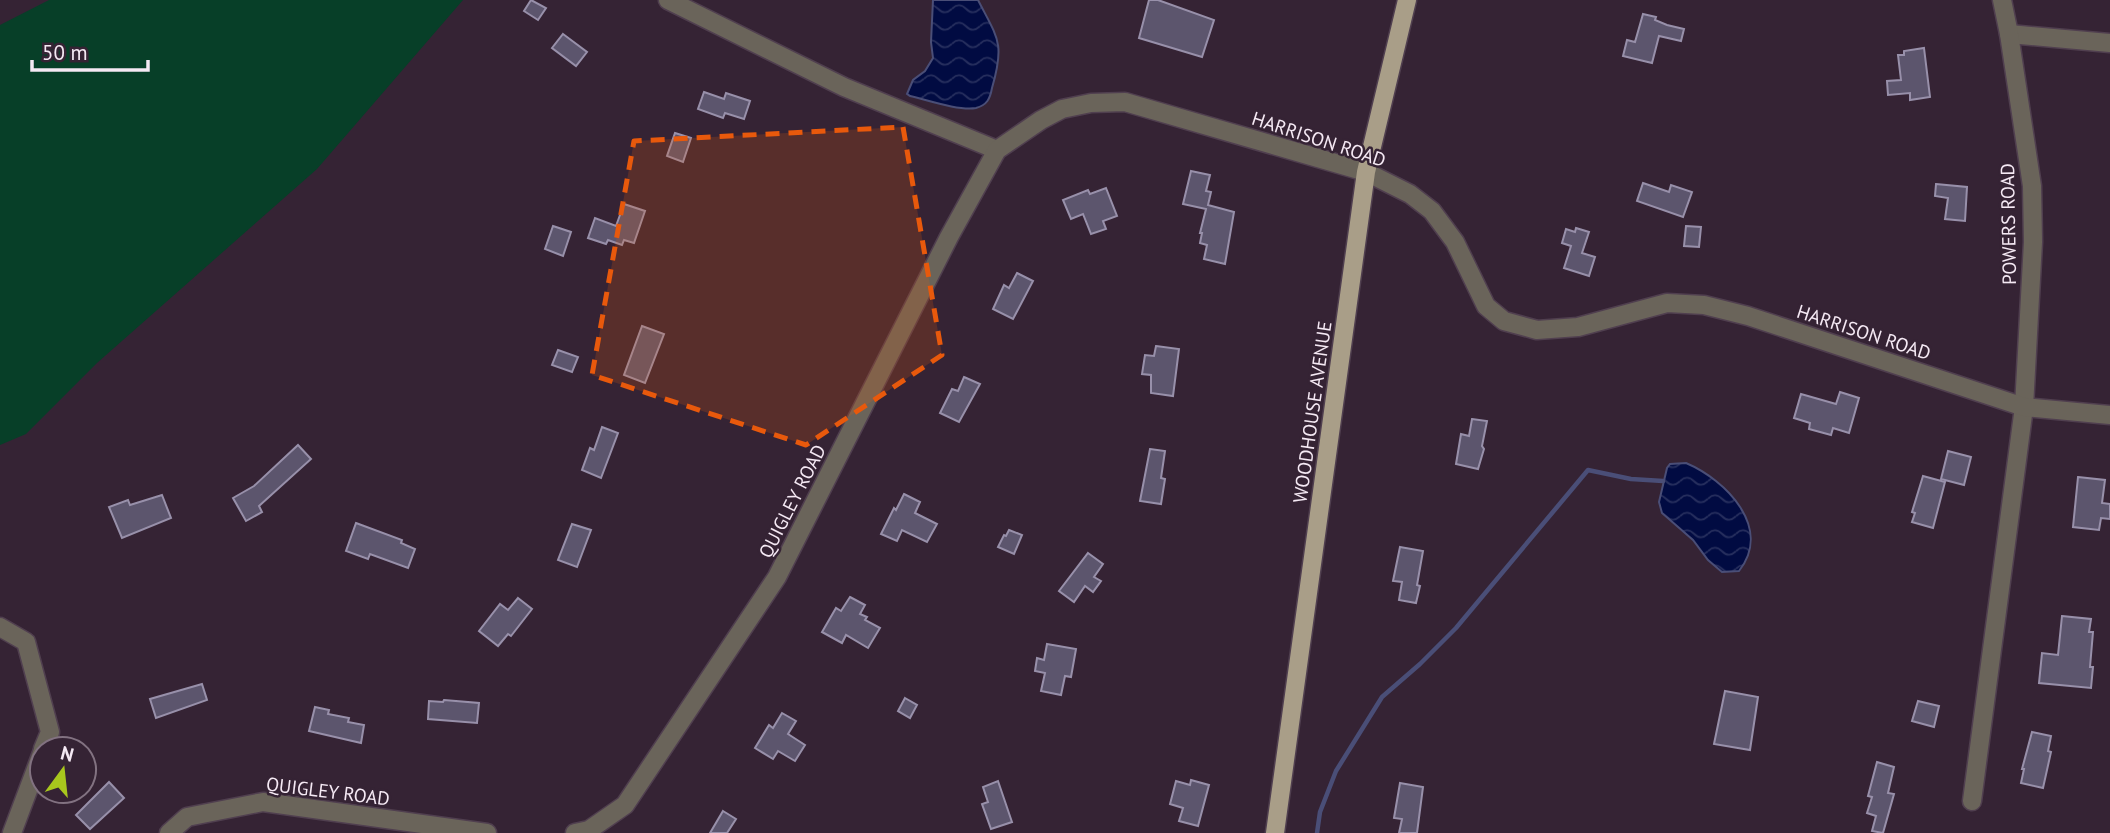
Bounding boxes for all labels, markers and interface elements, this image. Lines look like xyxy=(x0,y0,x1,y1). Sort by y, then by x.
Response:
scale bar xyxy=(32,28,147,72)
text: 50 m xyxy=(42,39,88,66)
street label: HARRISON ROAD xyxy=(1249,106,1389,172)
street label: POWERS ROAD xyxy=(1995,163,2021,285)
street label: HARRISON ROAD xyxy=(1794,299,1934,365)
street label: WOODHOUSE AVENUE xyxy=(1287,320,1337,504)
street label: QUIGLEY ROAD xyxy=(753,440,831,562)
north arrow xyxy=(28,735,98,805)
text: N xyxy=(58,740,77,767)
street label: QUIGLEY ROAD xyxy=(265,772,391,810)

